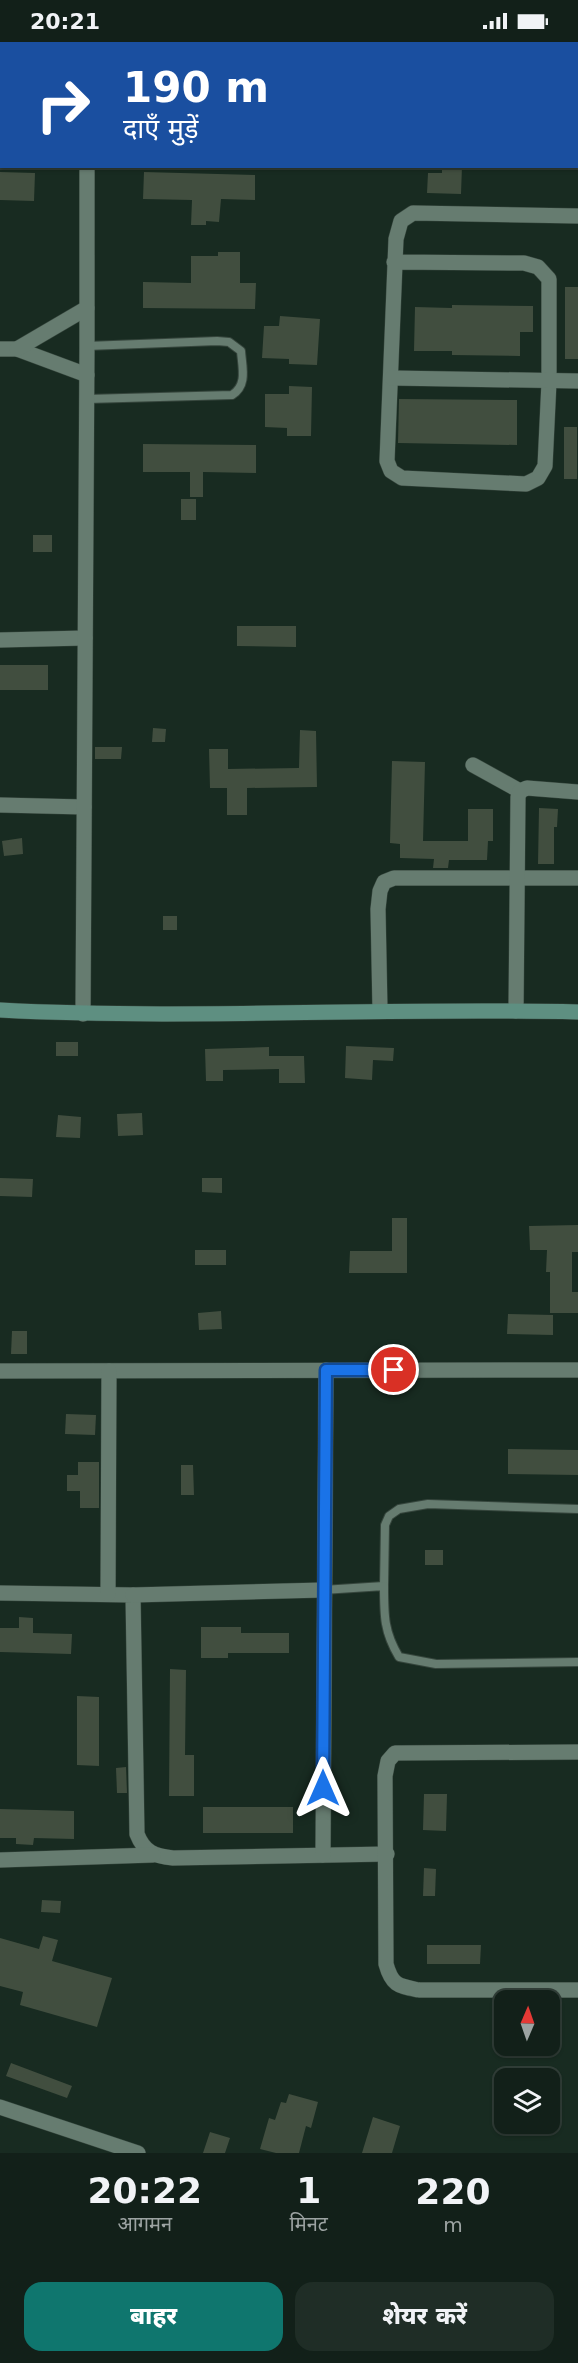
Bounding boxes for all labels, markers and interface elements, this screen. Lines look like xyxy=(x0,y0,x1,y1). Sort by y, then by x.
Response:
text: 20:21 xyxy=(30,9,100,34)
text: 190 m xyxy=(123,63,269,112)
icon: right xyxy=(24,66,102,144)
text: दाएँ मुड़ें xyxy=(123,113,198,144)
pin xyxy=(368,1344,419,1395)
icon: arrive xyxy=(377,1353,410,1386)
position arrow xyxy=(291,1756,355,1820)
north arrow xyxy=(494,1990,560,2056)
map controls xyxy=(494,1990,560,2134)
button: layers xyxy=(494,2068,560,2134)
text: 20:22 xyxy=(87,2170,202,2211)
text: 1 xyxy=(296,2170,321,2211)
text: 220 xyxy=(415,2171,490,2212)
text: आगमन xyxy=(117,2212,172,2236)
text: मिनट xyxy=(290,2212,328,2236)
text: m xyxy=(443,2213,463,2237)
button: बाहर xyxy=(24,2282,283,2351)
button: शेयर करें xyxy=(295,2282,554,2351)

